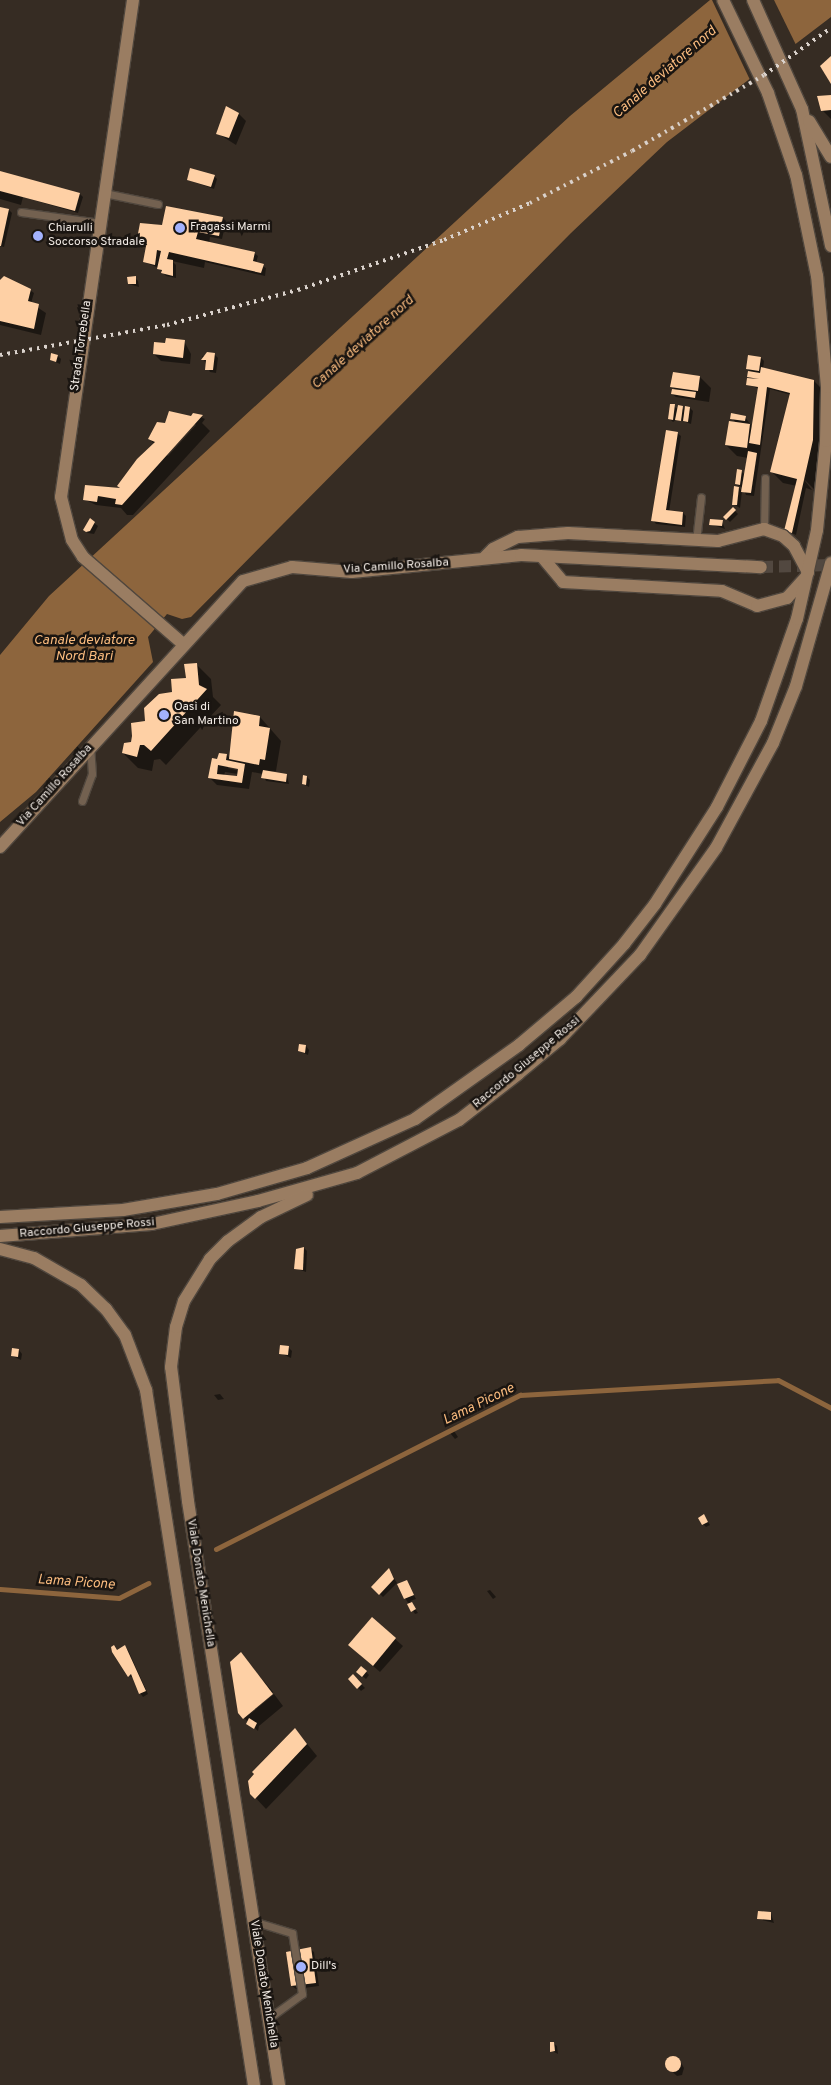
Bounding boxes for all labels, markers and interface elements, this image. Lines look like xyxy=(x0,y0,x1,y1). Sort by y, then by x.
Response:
water label: Canale deviatore nord xyxy=(610,23,720,123)
place label: Fragassi Marmi xyxy=(190,221,271,235)
place label: Chiarulli Soccorso Stradale xyxy=(48,222,145,250)
marker: Fragassi Marmi xyxy=(174,222,186,234)
marker: Chiarulli Soccorso Stradale xyxy=(32,230,44,242)
water label: Canale deviatore nord xyxy=(308,293,418,393)
street label: Strada Torrebella xyxy=(68,299,96,393)
street label: Via Camillo Rosalba xyxy=(343,556,449,578)
water label: Canale deviatore Nord Bari xyxy=(34,633,134,666)
place label: Oasi di San Martino xyxy=(174,701,239,729)
marker: Oasi di San Martino xyxy=(158,709,170,721)
street label: Via Camillo Rosalba xyxy=(14,742,96,830)
street label: Raccordo Giuseppe Rossi xyxy=(470,1014,584,1112)
street label: Raccordo Giuseppe Rossi xyxy=(19,1216,155,1242)
water label: Lama Picone xyxy=(441,1380,517,1430)
street label: Viale Donato Menichella xyxy=(183,1518,217,1648)
water label: Lama Picone xyxy=(37,1572,115,1594)
street label: Viale Donato Menichella xyxy=(246,1919,280,2049)
place label: Dill's xyxy=(311,1960,337,1974)
marker: Dill's xyxy=(295,1961,307,1973)

